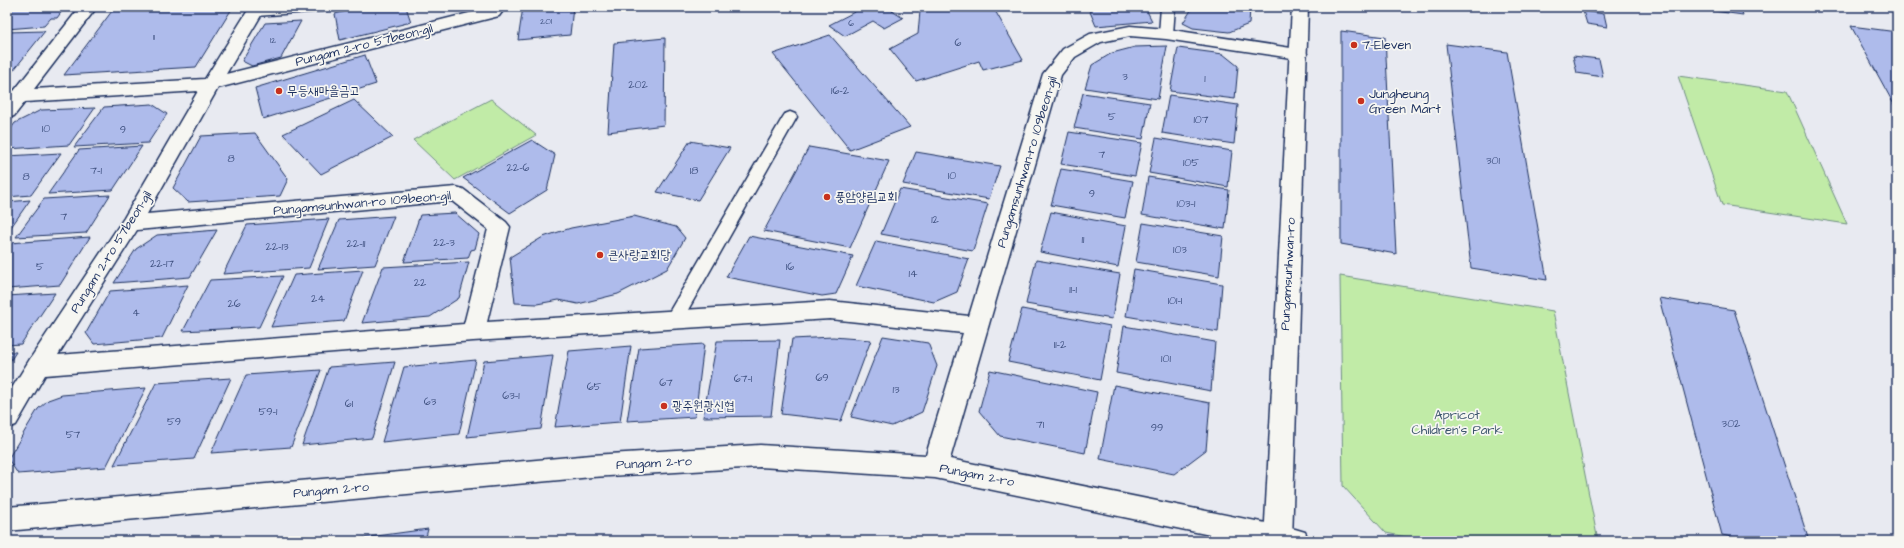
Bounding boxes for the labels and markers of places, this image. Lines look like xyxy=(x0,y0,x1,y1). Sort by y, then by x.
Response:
place label: 7-Eleven xyxy=(1362,36,1412,54)
marker: 7-Eleven xyxy=(1349,40,1359,50)
place label: 무등새마을금고 xyxy=(287,82,360,100)
place label: Jungheung Green Mart xyxy=(1369,85,1441,118)
marker: 무등새마을금고 xyxy=(274,86,284,96)
marker: Jungheung Green Mart xyxy=(1356,96,1366,106)
place label: 풍암양림교회 xyxy=(835,188,898,206)
marker: 풍암양림교회 xyxy=(822,192,832,202)
place label: 큰사랑교회당 xyxy=(608,246,671,264)
marker: 큰사랑교회당 xyxy=(595,250,605,260)
place label: 광주원광신협 xyxy=(672,397,735,415)
marker: 광주원광신협 xyxy=(659,401,669,411)

